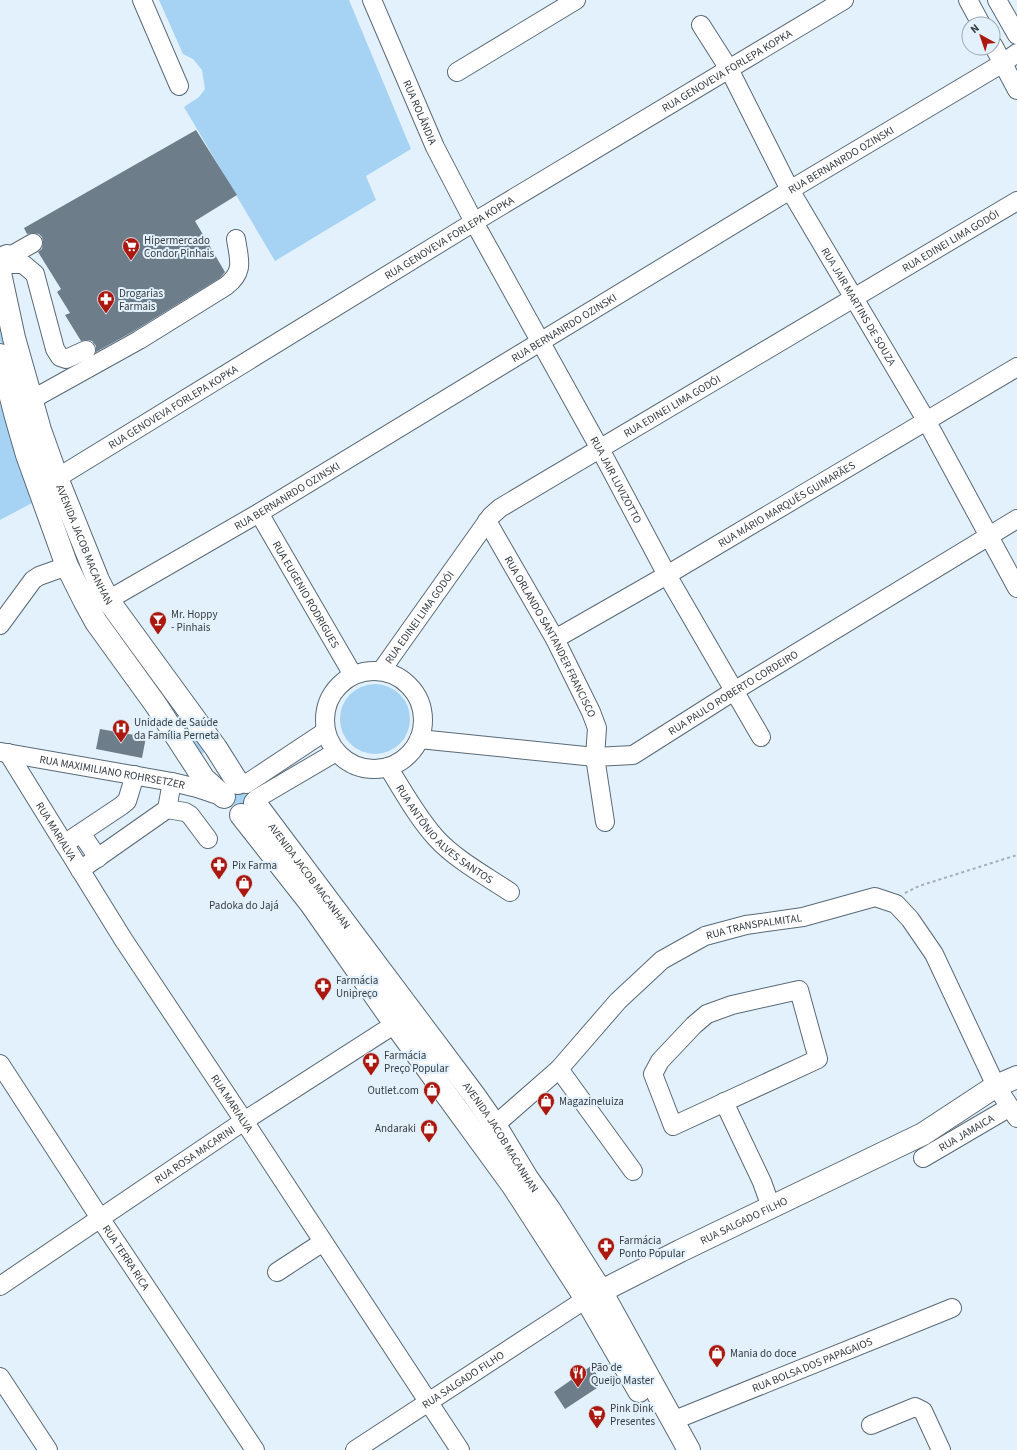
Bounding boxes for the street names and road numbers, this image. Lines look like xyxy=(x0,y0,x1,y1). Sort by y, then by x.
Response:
street label: RUA GENOVEVA FORLEPA KOPKA xyxy=(659,26,795,115)
street label: RUA ROLÂNDIA xyxy=(400,77,441,147)
street label: RUA BERNANRDO OZINSKI xyxy=(785,122,897,197)
street label: RUA GENOVEVA FORLEPA KOPKA xyxy=(381,192,517,283)
street label: RUA EDINEI LIMA GODÓI xyxy=(899,206,1002,275)
street label: RUA JAIR MARTINS DE SOUZA xyxy=(818,245,900,368)
street label: RUA BERNANRDO OZINSKI xyxy=(508,290,619,365)
street label: RUA GENOVEVA FORLEPA KOPKA xyxy=(105,361,241,452)
street label: RUA EDINEI LIMA GODÓI xyxy=(621,371,723,441)
street label: RUA JAIR LUVIZOTTO xyxy=(587,434,646,526)
street label: RUA MÁRIO MARQUÊS GUIMARÃES xyxy=(715,457,858,551)
street label: RUA BERNANRDO OZINSKI xyxy=(231,458,343,533)
street label: AVENIDA JACOB MACANHAN xyxy=(53,482,116,608)
street label: RUA EUGENIO RODRIGUES xyxy=(269,538,343,651)
street label: RUA ORLANDO SANTANDER FRANCISCO xyxy=(501,553,600,719)
street label: RUA EDINEI LIMA GODÓI xyxy=(381,568,457,667)
street label: RUA PAULO ROBERTO CORDEIRO xyxy=(665,646,801,738)
street label: RUA MAXIMILIANO ROHRSETZER xyxy=(38,751,187,792)
street label: RUA ANTÔNIO ALVES SANTOS xyxy=(393,781,496,887)
street label: RUA MARIALVA xyxy=(33,799,80,864)
street label: AVENIDA JACOB MACANHAN xyxy=(265,820,354,932)
street label: RUA TRANSPALMITAL xyxy=(704,910,803,943)
street label: RUA MARIALVA xyxy=(208,1071,257,1135)
street label: AVENIDA JACOB MACANHAN xyxy=(459,1079,542,1195)
street label: RUA JAMAICA xyxy=(936,1111,997,1155)
street label: RUA ROSA MACARINI xyxy=(151,1122,238,1187)
street label: RUA SALGADO FILHO xyxy=(697,1193,790,1248)
street label: RUA TERRA RICA xyxy=(99,1222,153,1293)
street label: RUA BOLSA DOS PAPAGAIOS xyxy=(750,1333,875,1396)
street label: RUA SALGADO FILHO xyxy=(419,1347,507,1412)

